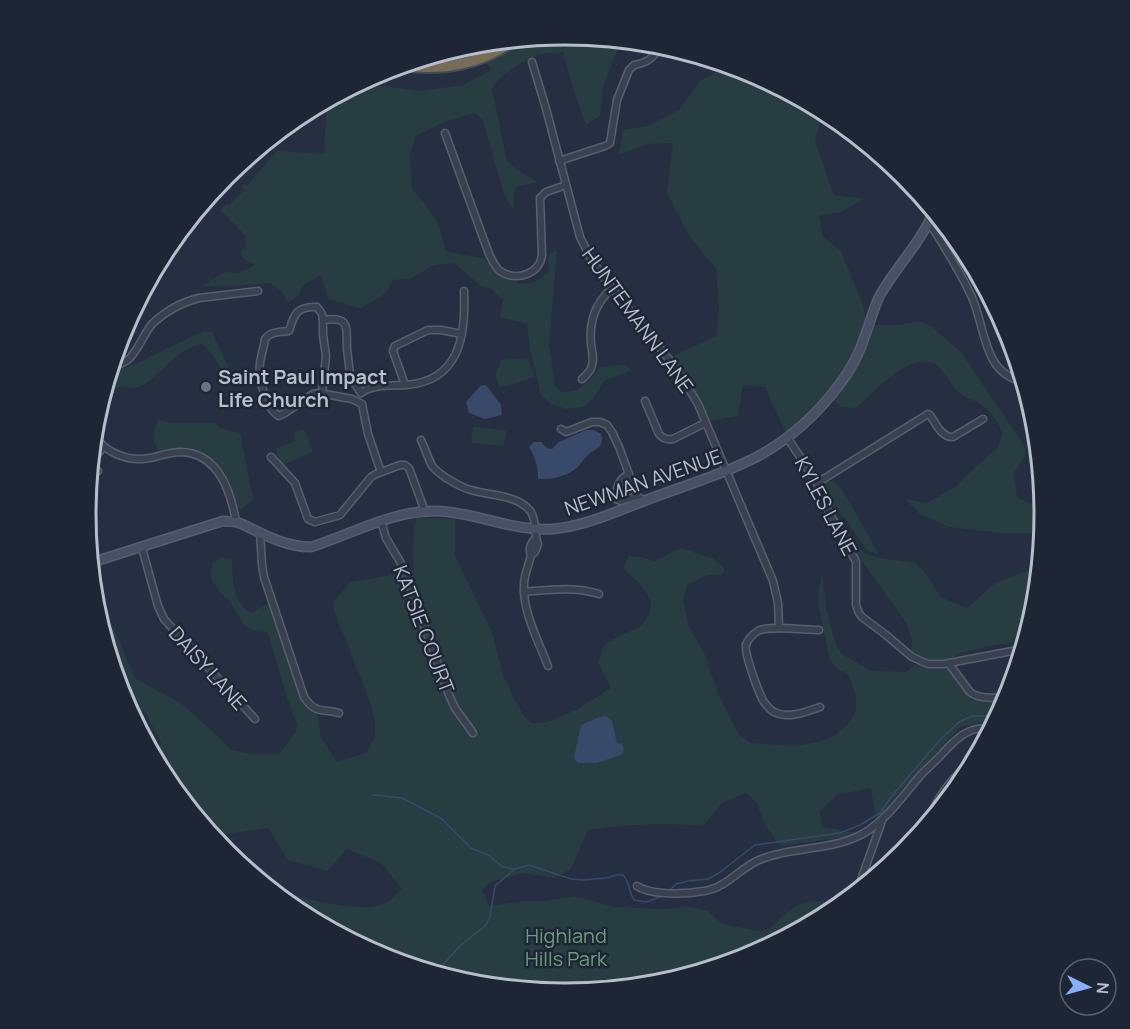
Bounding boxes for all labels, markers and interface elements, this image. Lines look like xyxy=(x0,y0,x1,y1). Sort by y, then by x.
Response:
street label: HUNTEMANN LANE xyxy=(576,242,700,398)
place label: Saint Paul Impact Life Church xyxy=(218,363,387,413)
marker: Saint Paul Impact Life Church xyxy=(199,380,213,394)
street label: NEWMAN AVENUE xyxy=(561,442,725,522)
street label: KYLES LANE xyxy=(789,452,863,560)
street label: KATSIE COURT xyxy=(387,561,461,697)
street label: DAISY LANE xyxy=(163,620,253,716)
park label: Highland Hills Park xyxy=(525,922,608,972)
north arrow xyxy=(1058,957,1118,1017)
text: N xyxy=(1091,982,1114,995)

